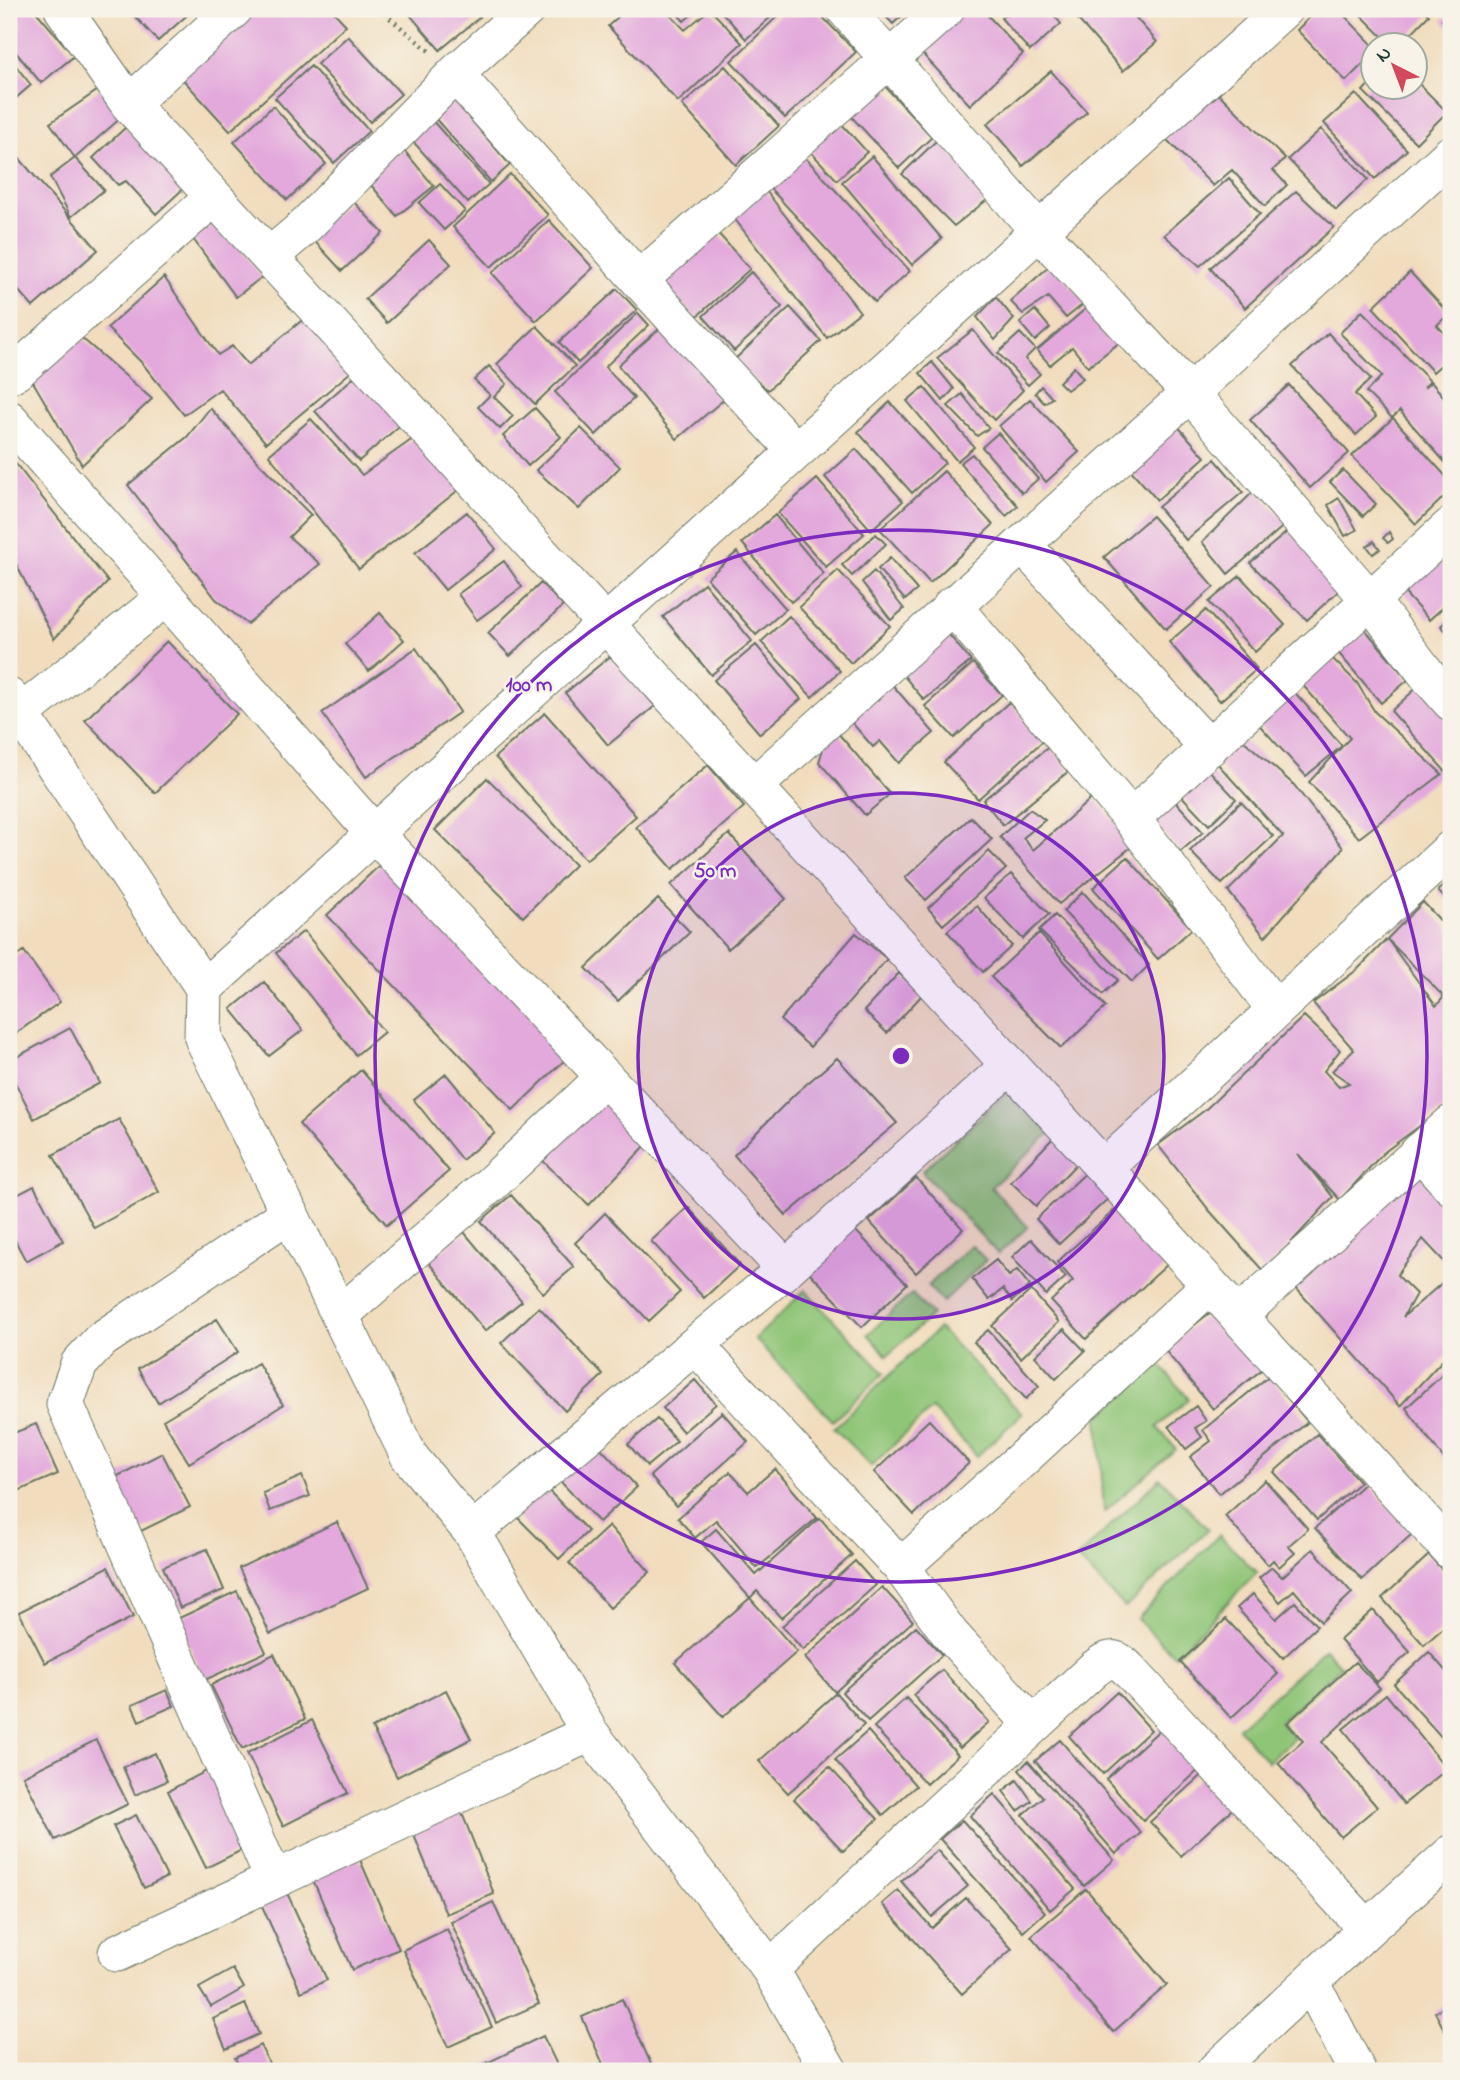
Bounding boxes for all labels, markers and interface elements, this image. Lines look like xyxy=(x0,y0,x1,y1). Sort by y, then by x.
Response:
north arrow xyxy=(1358,32,1428,102)
text: N xyxy=(1370,41,1398,70)
text: 100 m xyxy=(506,671,552,701)
text: 50 m xyxy=(694,857,736,887)
centre of rings xyxy=(889,1044,913,1068)

